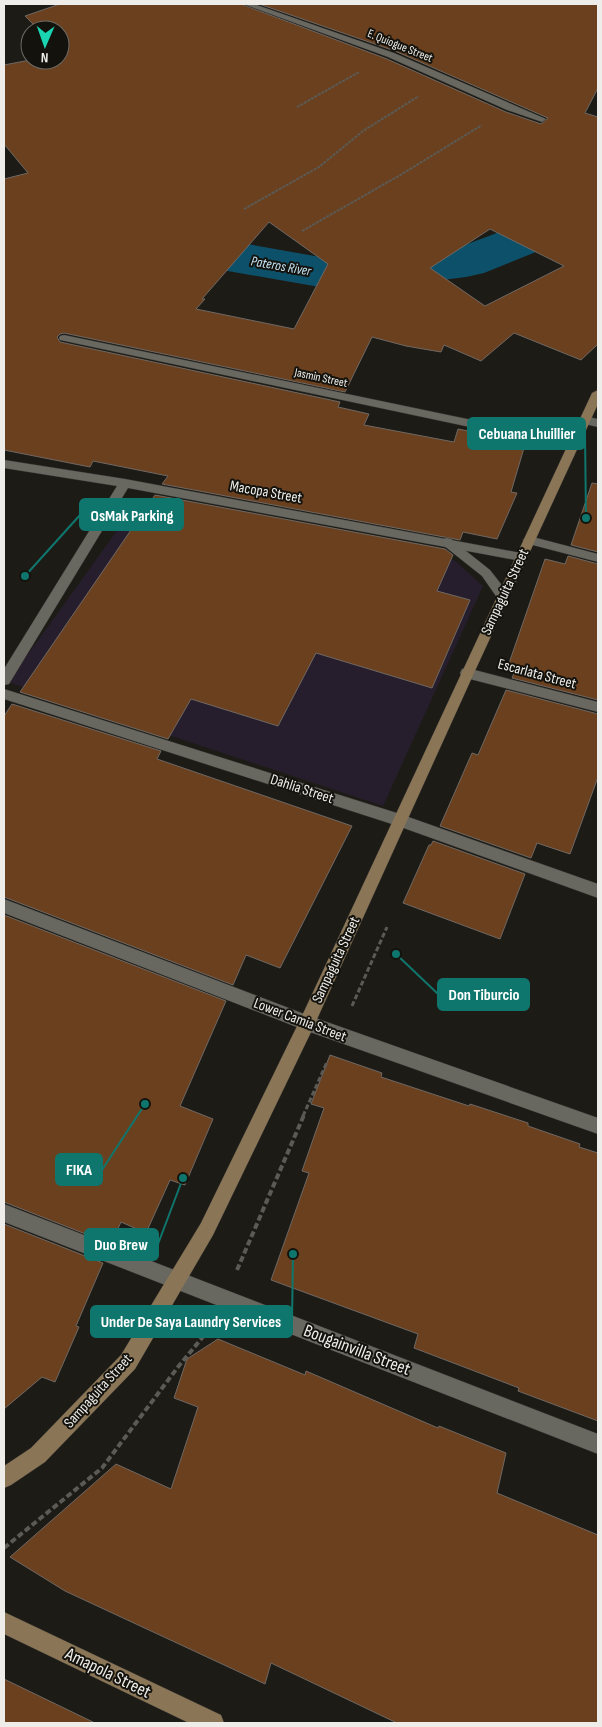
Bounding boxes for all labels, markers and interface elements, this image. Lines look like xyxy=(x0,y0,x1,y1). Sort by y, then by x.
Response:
north arrow xyxy=(20,20,70,70)
street label: E. Quiogue Street xyxy=(365,26,435,66)
text: N xyxy=(41,49,49,66)
water label: Pateros River xyxy=(250,252,314,280)
street label: Jasmin Street xyxy=(292,365,349,391)
callout: Cebuana Lhuillier xyxy=(468,418,585,449)
text: Cebuana Lhuillier xyxy=(479,425,576,444)
street label: Macopa Street xyxy=(228,476,304,508)
callout: OsMak Parking xyxy=(80,499,183,530)
text: OsMak Parking xyxy=(91,507,174,526)
street label: Sampaguita Street xyxy=(477,545,533,638)
street label: Escarlata Street xyxy=(496,654,579,694)
street label: Dahlia Street xyxy=(268,770,336,808)
street label: Sampaguita Street xyxy=(308,913,364,1006)
callout: Don Tiburcio xyxy=(438,979,529,1010)
text: Don Tiburcio xyxy=(449,986,519,1005)
street label: Lower Camia Street xyxy=(251,994,349,1047)
callout: FIKA xyxy=(56,1154,102,1185)
text: FIKA xyxy=(66,1161,92,1180)
callout: Duo Brew xyxy=(85,1229,158,1260)
text: Duo Brew xyxy=(94,1236,148,1255)
callout: Under De Saya Laundry Services xyxy=(91,1306,292,1337)
text: Under De Saya Laundry Services xyxy=(101,1313,281,1332)
street label: Bougainvilla Street xyxy=(301,1320,414,1380)
street label: Sampaguita Street xyxy=(60,1350,137,1432)
street label: Amapola Street xyxy=(61,1643,155,1703)

